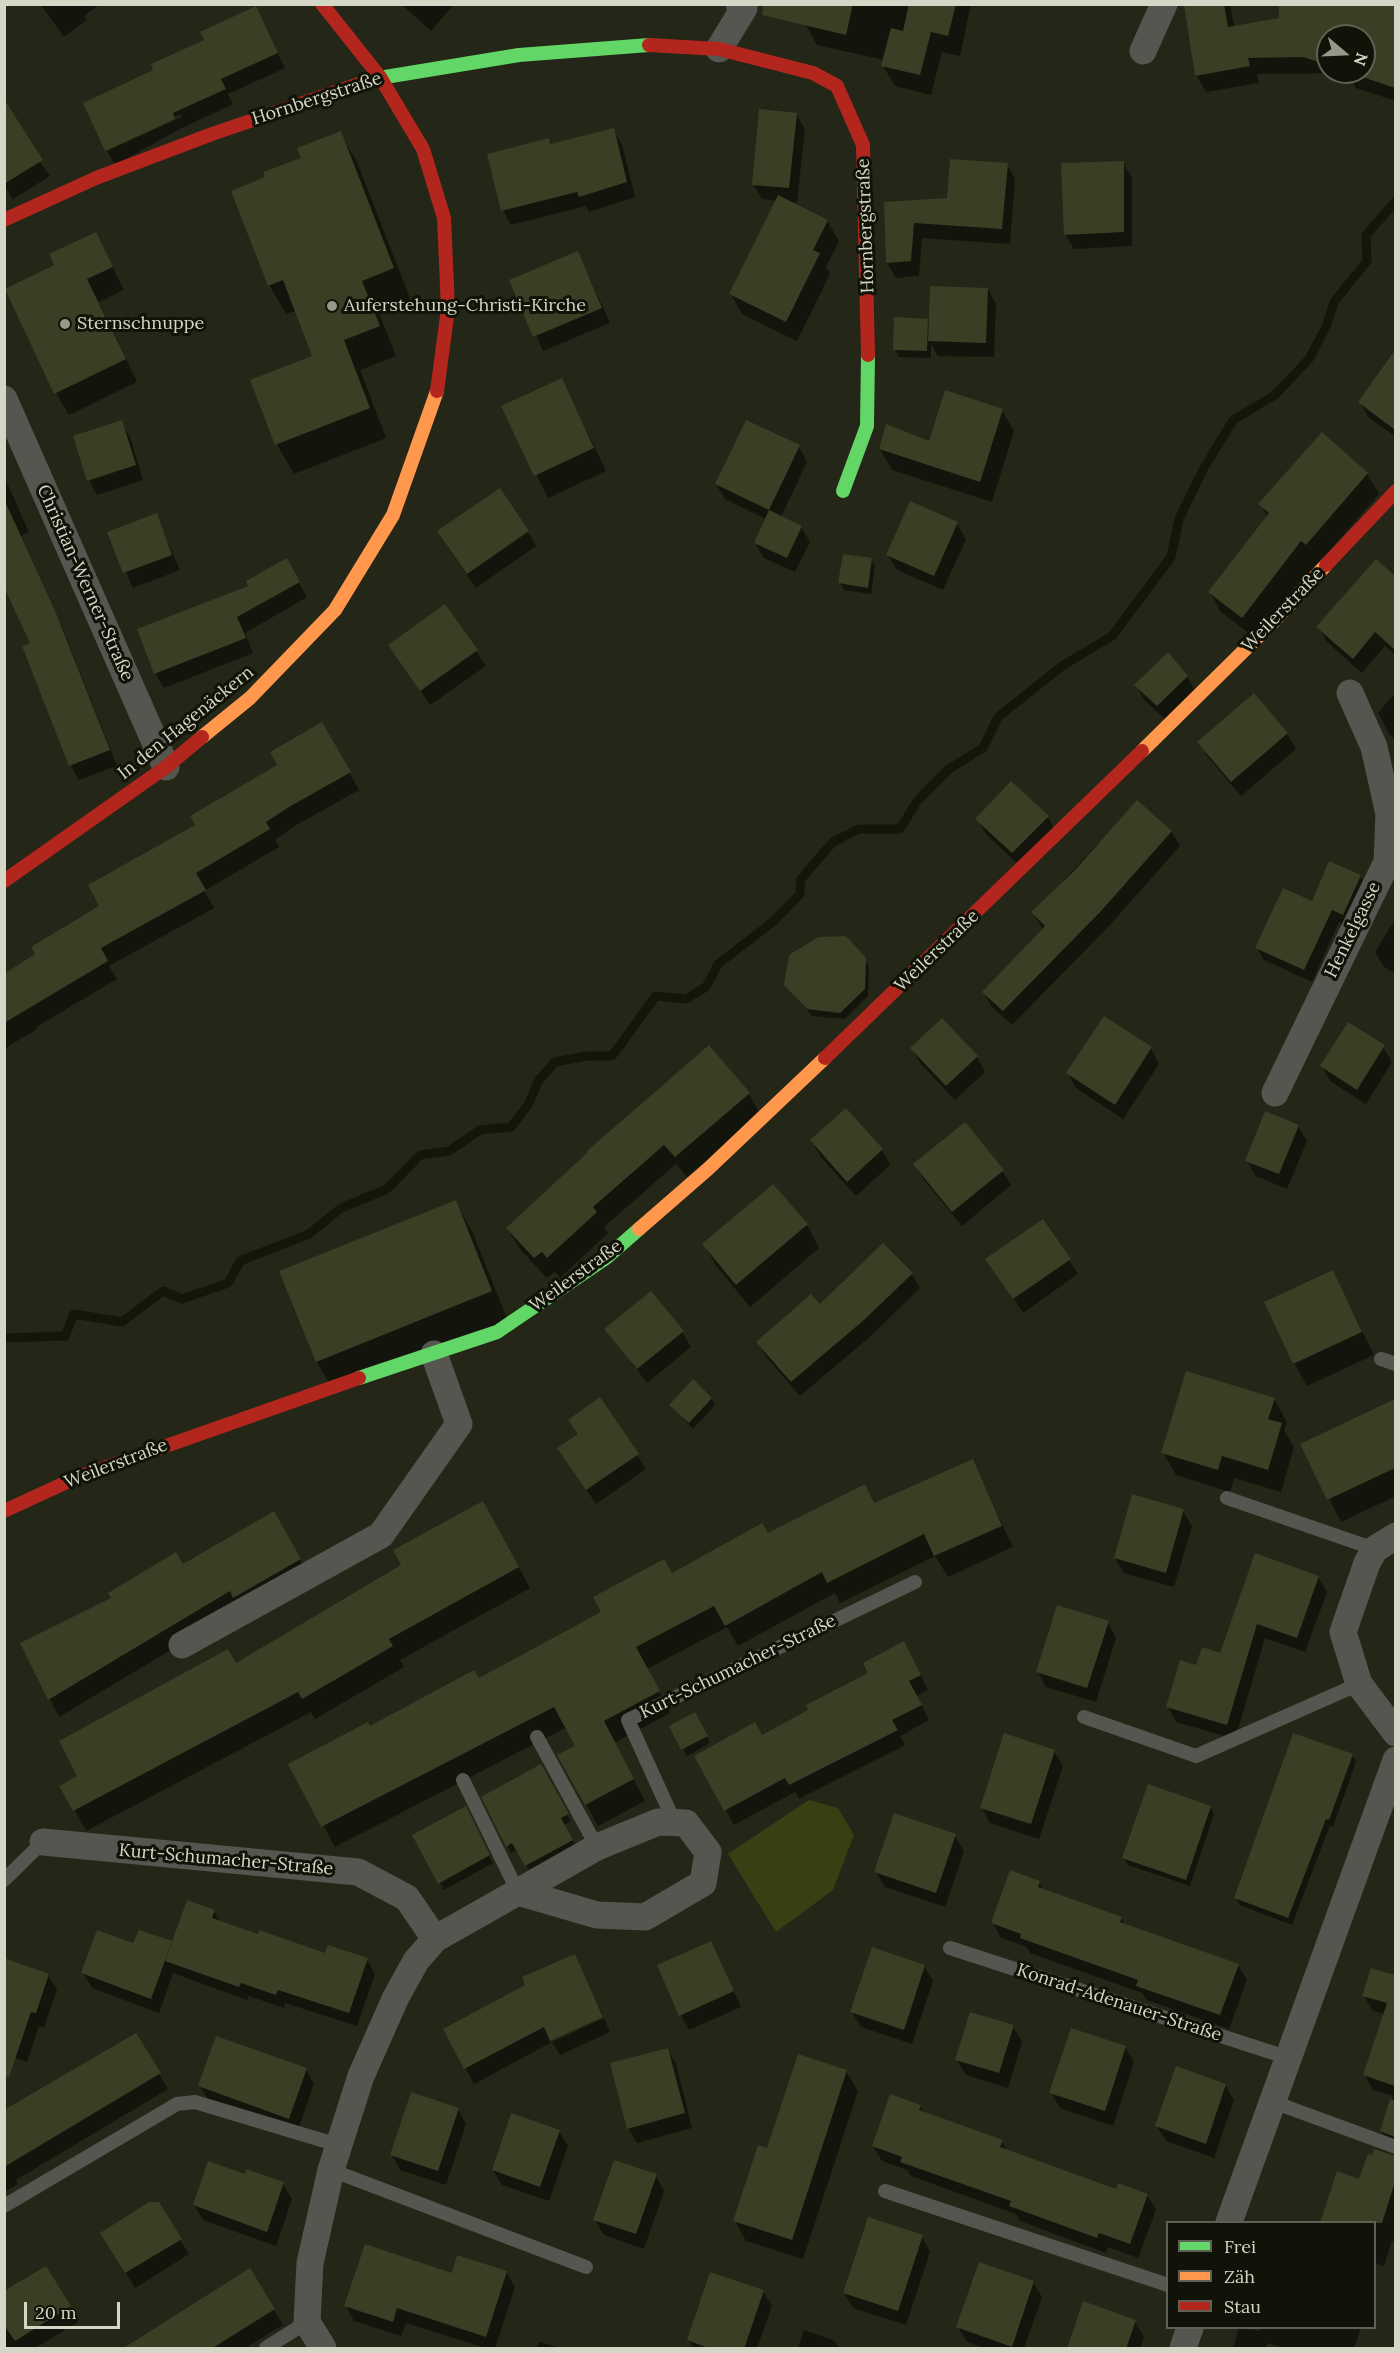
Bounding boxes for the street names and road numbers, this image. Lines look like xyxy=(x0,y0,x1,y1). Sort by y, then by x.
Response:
street label: Hornbergstraße xyxy=(249,68,385,130)
street label: Hornbergstraße xyxy=(853,158,879,294)
street label: Christian-Werner-Straße xyxy=(32,481,138,685)
street label: Weilerstraße xyxy=(1237,563,1329,657)
street label: In den Hagenäckern xyxy=(114,662,258,784)
street label: Henkelgasse xyxy=(1320,878,1386,982)
street label: Weilerstraße xyxy=(890,905,984,997)
street label: Weilerstraße xyxy=(526,1235,626,1317)
street label: Weilerstraße xyxy=(61,1434,171,1494)
street label: Kurt-Schumacher-Straße xyxy=(636,1610,840,1724)
street label: Kurt-Schumacher-Straße xyxy=(118,1840,334,1880)
street label: Konrad-Adenauer-Straße xyxy=(1014,1960,1224,2046)

